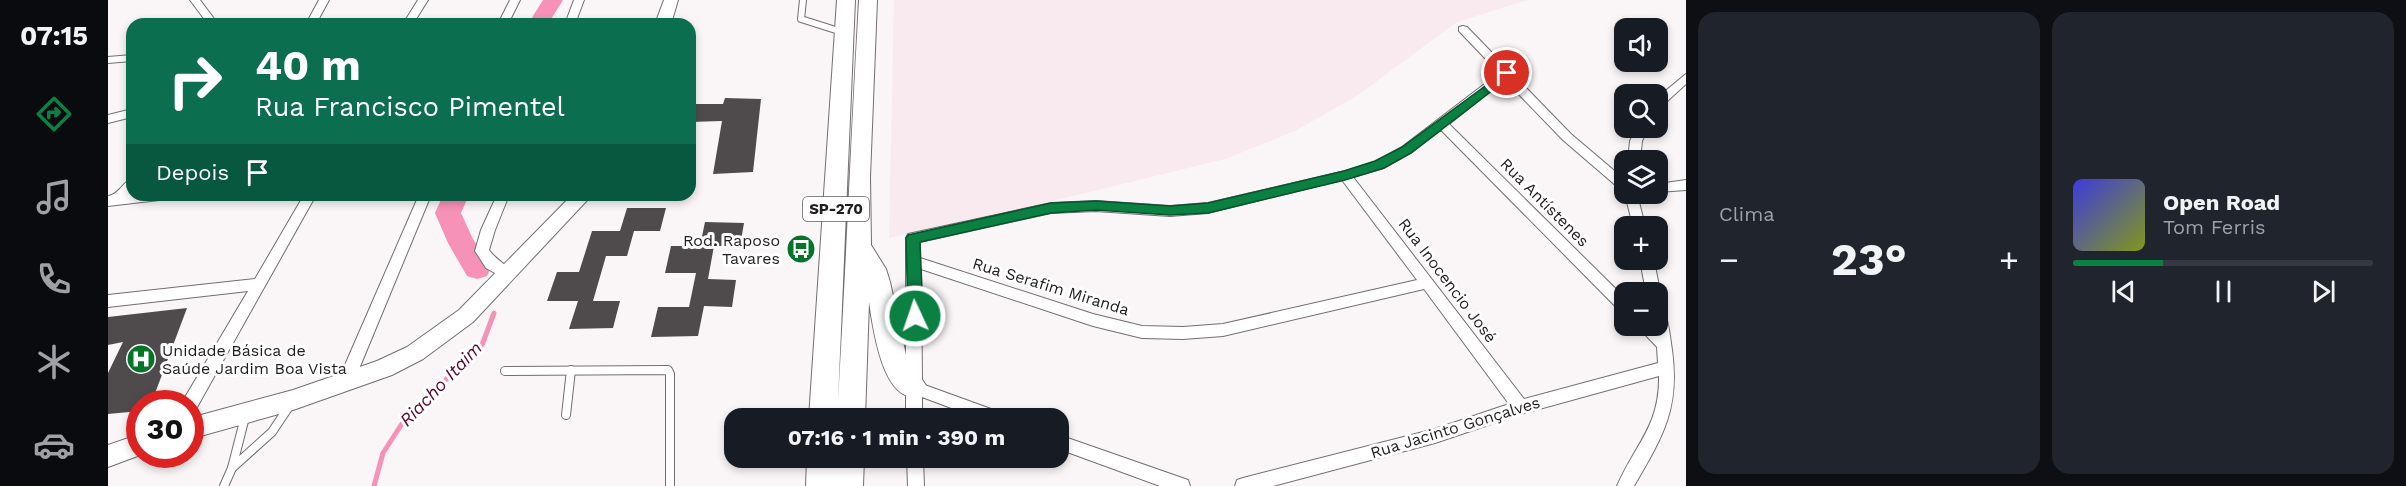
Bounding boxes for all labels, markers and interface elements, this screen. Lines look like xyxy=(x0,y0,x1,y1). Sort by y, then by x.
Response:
map controls xyxy=(1614,18,1668,336)
button: sound xyxy=(1614,18,1668,72)
text: 07:15 xyxy=(20,20,88,52)
text: 40 m xyxy=(255,41,361,90)
icon: right xyxy=(156,42,234,120)
pin xyxy=(1481,47,1532,98)
icon: arrive xyxy=(1490,56,1523,89)
button: search xyxy=(1614,84,1668,138)
text: Rua Francisco Pimentel xyxy=(255,91,565,123)
icon: directions xyxy=(33,93,75,135)
button: layers xyxy=(1614,150,1668,204)
street label: Rua Antístenes xyxy=(1497,154,1593,250)
icon: arrive xyxy=(241,156,274,189)
text: Depois xyxy=(156,160,229,185)
icon: music xyxy=(33,176,75,218)
text: Open Road xyxy=(2163,190,2280,215)
road number: SP-270 xyxy=(803,197,869,221)
text: Clima xyxy=(1719,202,1775,226)
street label: Rua Inocencio José xyxy=(1395,214,1501,346)
text: Tom Ferris xyxy=(2163,215,2266,239)
button: + xyxy=(1614,216,1668,270)
place label: Rod. Raposo Tavares xyxy=(683,231,780,268)
bus stop icon: Rod. Raposo Tavares xyxy=(785,233,817,265)
text: 23° xyxy=(1831,233,1907,286)
text: − xyxy=(1719,240,1739,279)
text: + xyxy=(1999,240,2019,279)
street label: Rua Serafim Miranda xyxy=(970,254,1131,319)
icon: phone xyxy=(33,258,75,300)
icon: previous xyxy=(2107,275,2140,308)
icon: pause xyxy=(2207,275,2240,308)
icon: next xyxy=(2307,275,2340,308)
button: − xyxy=(1614,282,1668,336)
position arrow xyxy=(883,284,947,348)
water label: Riacho Itaim xyxy=(395,337,486,430)
icon: climate xyxy=(33,341,75,383)
place label: Unidade Básica de Saúde Jardim Boa Vista xyxy=(162,341,347,378)
hospital icon: Unidade Básica de Saúde Jardim Boa Vista xyxy=(125,343,157,375)
speed limit sign: 30 xyxy=(126,390,204,468)
street label: Rua Jacinto Gonçalves xyxy=(1368,393,1542,462)
icon: car xyxy=(33,424,75,466)
text: 07:16 · 1 min · 390 m xyxy=(788,425,1005,450)

